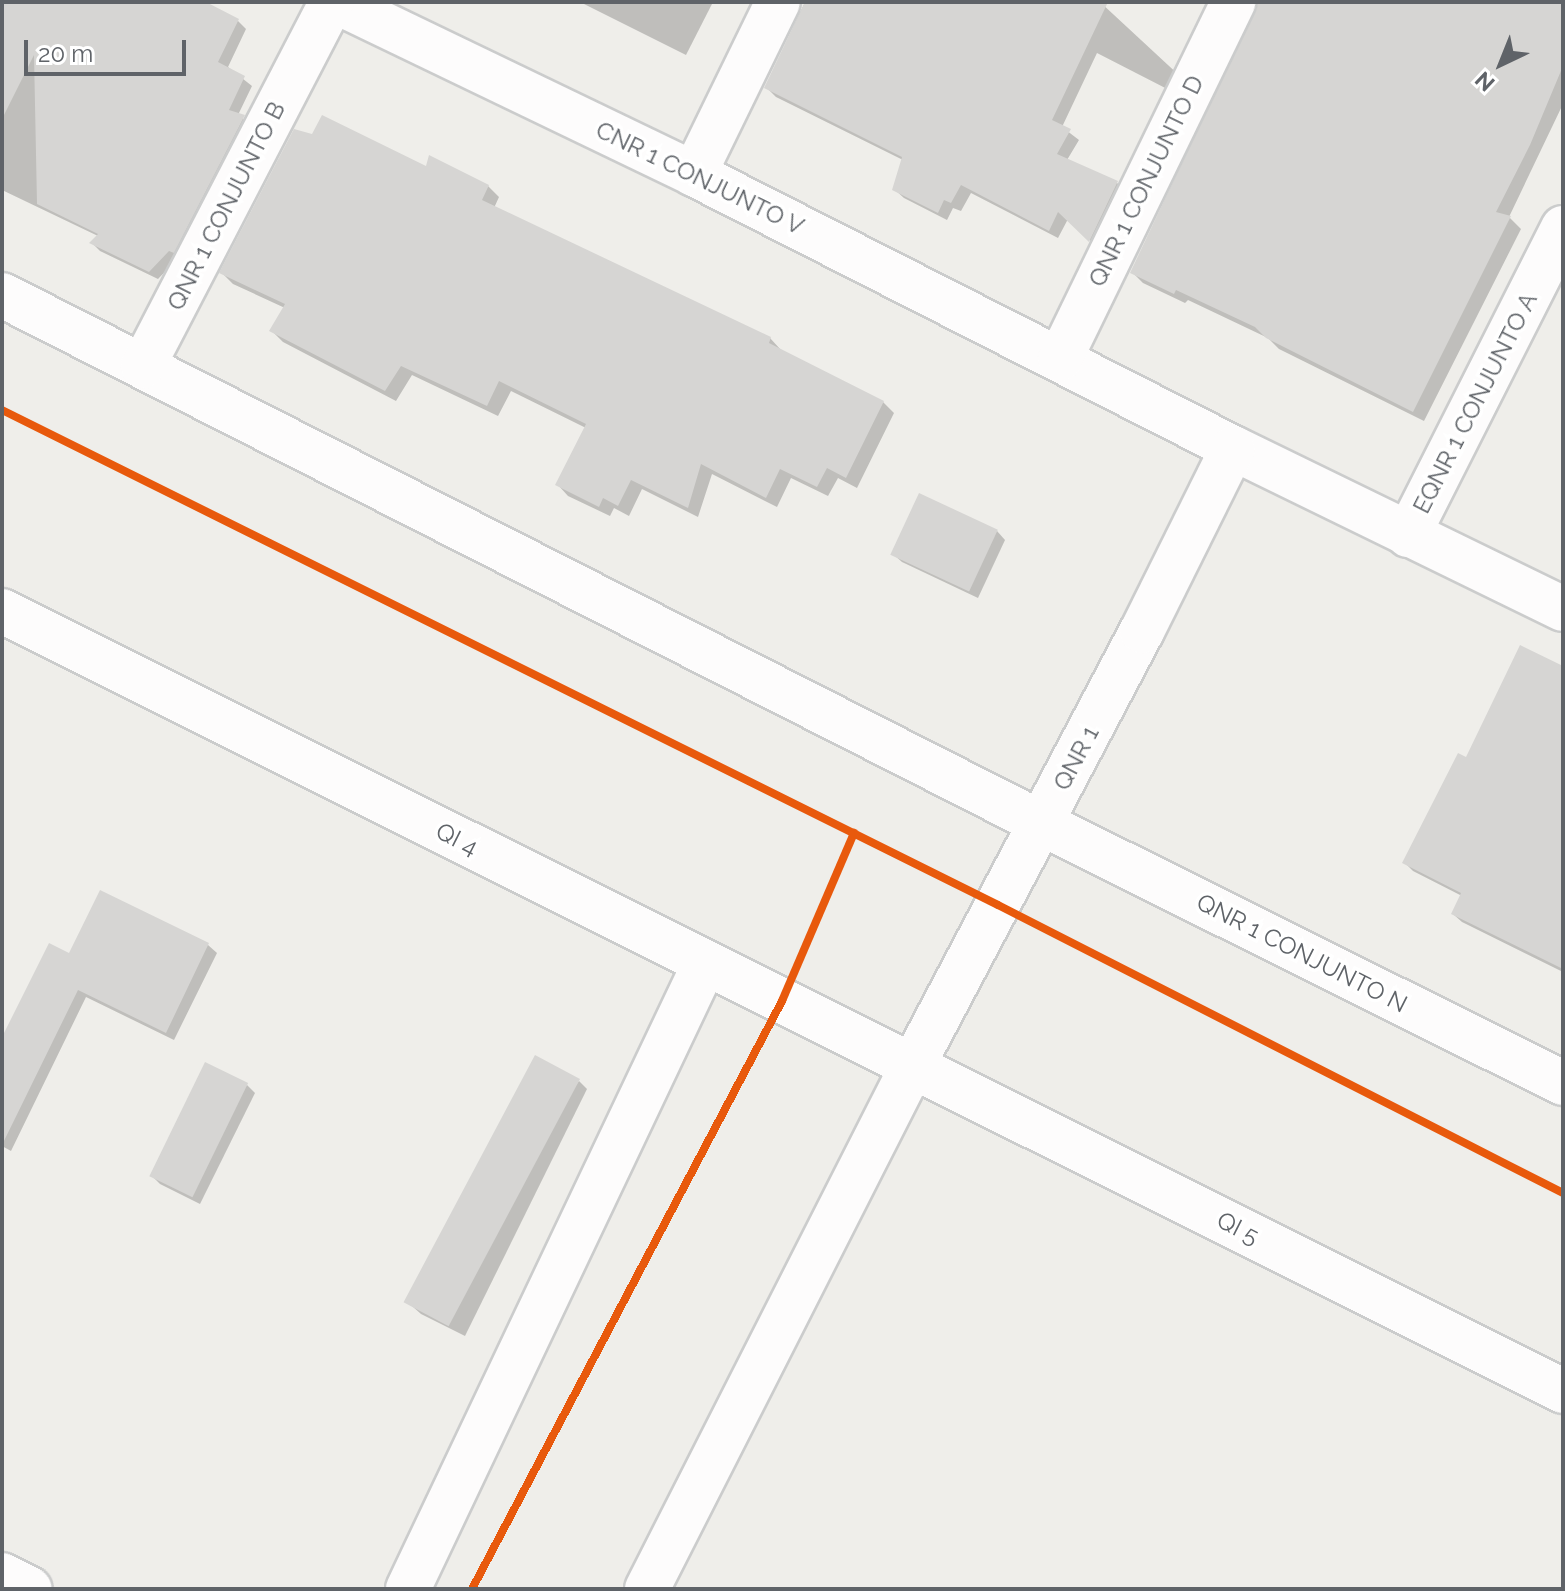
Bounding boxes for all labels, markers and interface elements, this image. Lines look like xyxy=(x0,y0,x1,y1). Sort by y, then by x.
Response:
scale bar xyxy=(28,24,190,74)
north arrow xyxy=(1461,24,1541,104)
text: 20 m xyxy=(38,39,93,68)
text: N xyxy=(1470,66,1500,97)
street label: QNR 1 CONJUNTO D xyxy=(1082,71,1210,291)
street label: QNR 1 CONJUNTO B xyxy=(161,97,291,315)
street label: CNR 1 CONJUNTO V xyxy=(591,115,809,241)
street label: EQNR 1 CONJUNTO A xyxy=(1407,288,1543,518)
street label: QNR 1 xyxy=(1047,721,1105,795)
street label: QI 4 xyxy=(431,816,483,862)
street label: QNR 1 CONJUNTO N xyxy=(1192,887,1412,1019)
street label: QI 5 xyxy=(1212,1205,1264,1251)

